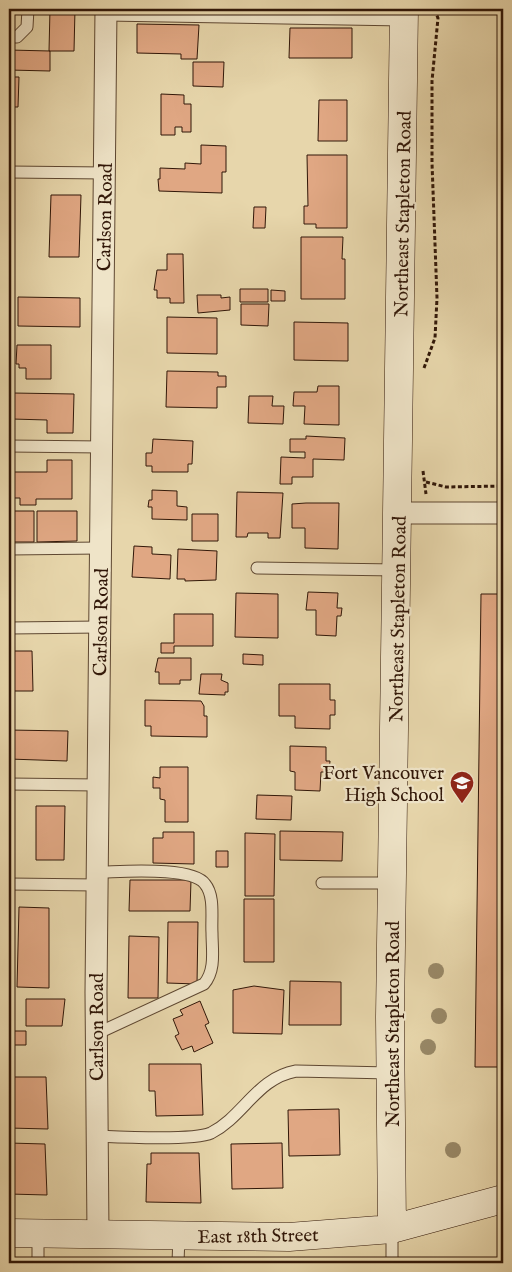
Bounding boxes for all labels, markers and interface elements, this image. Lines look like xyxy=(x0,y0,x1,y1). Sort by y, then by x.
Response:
street label: Northeast Stapleton Road xyxy=(390,110,418,317)
street label: Carlson Road xyxy=(93,162,119,271)
street label: Northeast Stapleton Road xyxy=(385,515,413,722)
street label: Carlson Road xyxy=(89,567,115,676)
place label: Fort Vancouver High School xyxy=(323,762,445,808)
school or university icon: Fort Vancouver High School xyxy=(449,770,475,804)
street label: Northeast Stapleton Road xyxy=(382,920,406,1127)
street label: Carlson Road xyxy=(86,972,110,1081)
street label: East 18th Street xyxy=(197,1224,319,1250)

